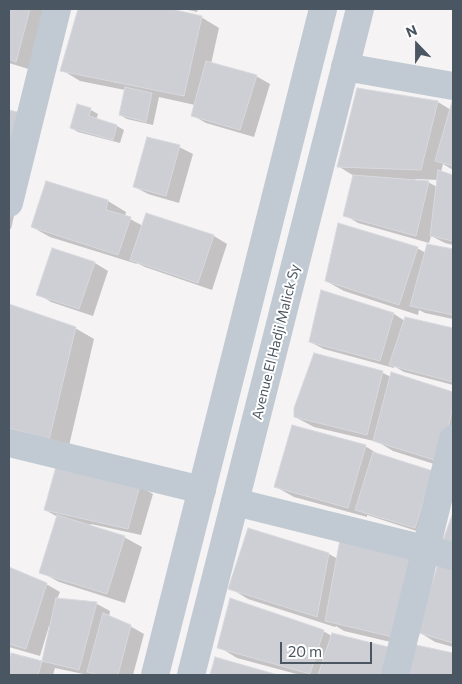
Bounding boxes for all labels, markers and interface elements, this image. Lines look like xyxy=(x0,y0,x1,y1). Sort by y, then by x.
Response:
north arrow xyxy=(392,20,442,70)
text: N xyxy=(403,21,419,40)
street label: Avenue El Hadji Malick Sy xyxy=(249,262,303,422)
scale bar xyxy=(282,632,374,664)
text: 20 m xyxy=(288,642,322,660)

